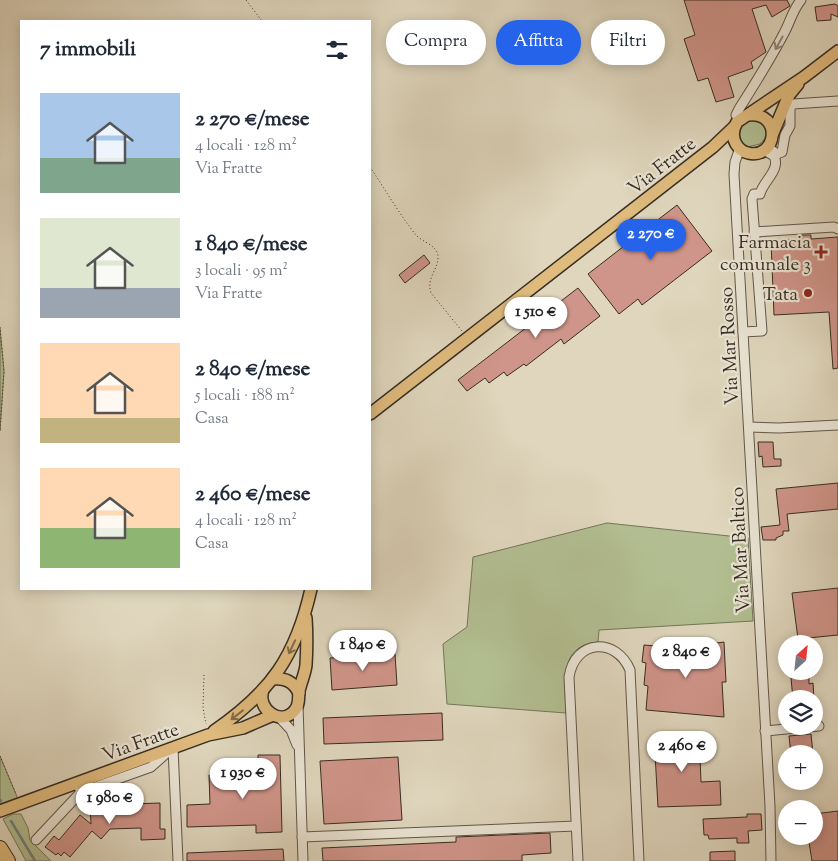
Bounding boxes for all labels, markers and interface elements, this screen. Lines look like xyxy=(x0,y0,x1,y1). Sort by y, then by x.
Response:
chip: Compra xyxy=(386,20,486,65)
chip: Affitta xyxy=(496,20,581,65)
chip: Filtri xyxy=(591,20,665,65)
text: 7 immobili xyxy=(40,35,136,65)
one-way arrow xyxy=(774,35,783,50)
icon: filters xyxy=(323,36,351,64)
text: 2 270 €/mese xyxy=(195,105,310,135)
icon: home xyxy=(80,113,140,173)
street label: Via Fratte xyxy=(623,132,703,202)
text: 4 locali · 128 m² xyxy=(195,135,297,158)
text: Via Fratte xyxy=(195,158,263,181)
pin: 2 270 € xyxy=(605,218,697,261)
text: 2 270 € xyxy=(627,223,675,246)
text: 1 840 €/mese xyxy=(195,230,308,260)
place label: Farmacia comunale 3 xyxy=(720,230,811,279)
icon: home xyxy=(80,238,140,298)
marker: Farmacia comunale 3 xyxy=(815,246,827,258)
text: 3 locali · 95 m² xyxy=(195,260,288,283)
place label: Tata xyxy=(762,282,798,309)
text: Via Fratte xyxy=(195,283,263,306)
street label: Via Mar Rosso xyxy=(714,286,747,406)
marker: Tata xyxy=(802,287,814,299)
pin: 1 510 € xyxy=(490,296,582,339)
text: 1 510 € xyxy=(515,301,557,324)
text: 2 840 €/mese xyxy=(195,355,310,385)
icon: home xyxy=(80,363,140,423)
text: 5 locali · 188 m² xyxy=(195,385,295,408)
text: Casa xyxy=(195,408,229,431)
text: 2 460 €/mese xyxy=(195,480,310,510)
street label: Via Mar Baltico xyxy=(725,486,758,614)
icon: home xyxy=(80,488,140,548)
text: 4 locali · 128 m² xyxy=(195,510,297,533)
text: Casa xyxy=(195,533,229,556)
pin: 1 840 € xyxy=(317,630,409,672)
text: 1 840 € xyxy=(340,634,386,657)
north arrow xyxy=(778,635,822,680)
map controls xyxy=(778,635,823,845)
pin: 2 840 € xyxy=(640,636,732,679)
one-way arrow xyxy=(287,639,296,654)
text: 2 840 € xyxy=(662,641,710,664)
button: layers xyxy=(778,690,823,735)
one-way arrow xyxy=(231,709,244,720)
street label: Via Fratte xyxy=(99,717,183,770)
pin: 2 460 € xyxy=(636,730,728,773)
text: 2 460 € xyxy=(658,735,706,758)
button: + xyxy=(778,745,823,790)
pin: 1 930 € xyxy=(197,758,289,800)
text: 1 930 € xyxy=(221,762,265,785)
pin: 1 980 € xyxy=(64,782,156,825)
text: 1 980 € xyxy=(87,787,133,810)
button: − xyxy=(778,800,823,845)

